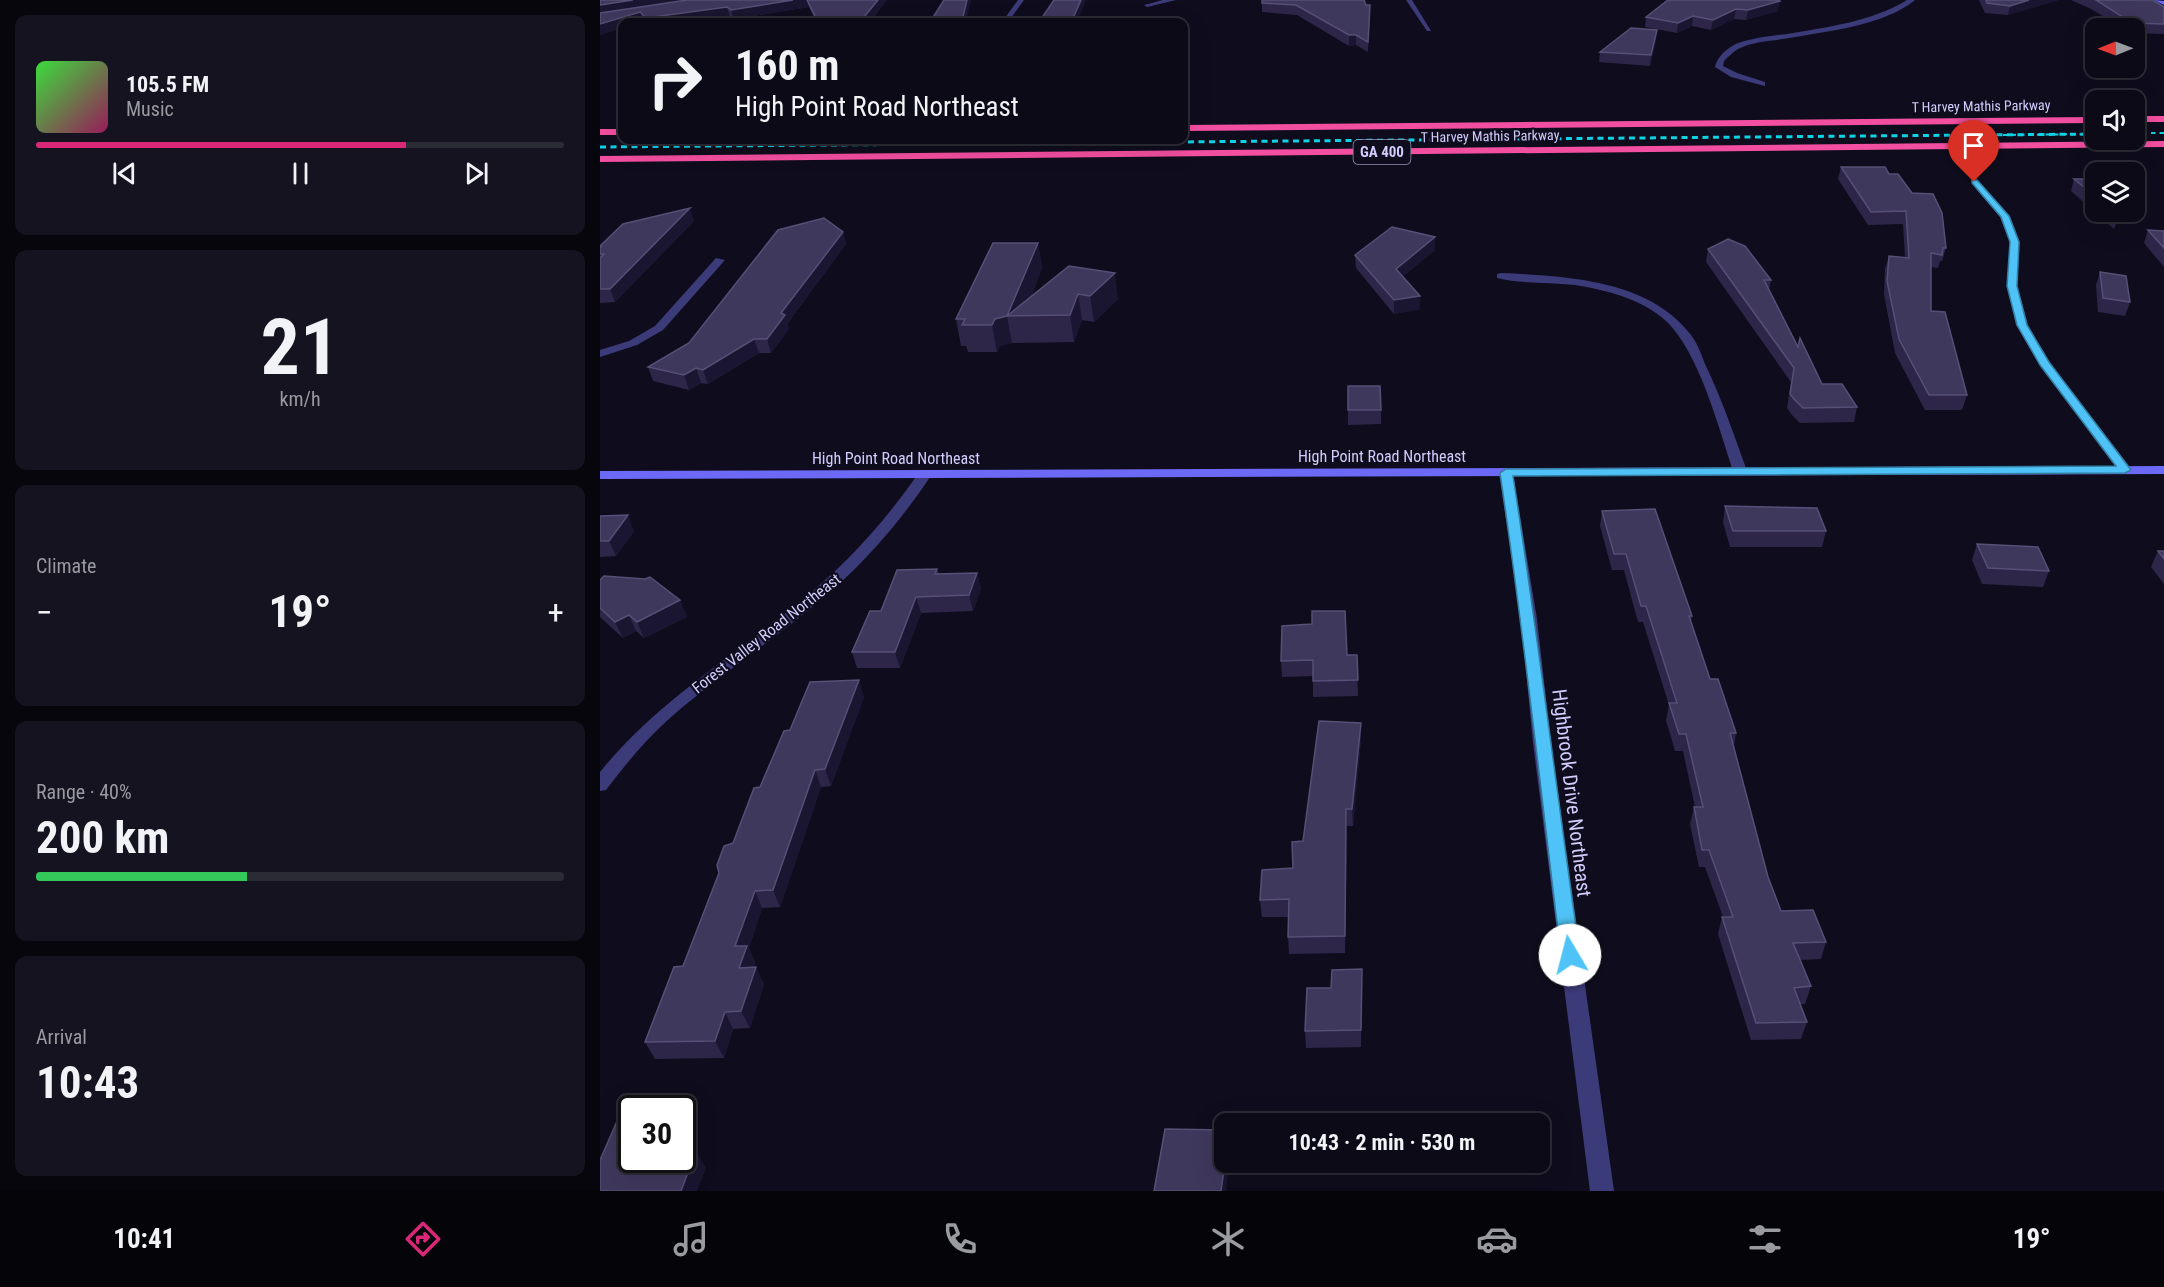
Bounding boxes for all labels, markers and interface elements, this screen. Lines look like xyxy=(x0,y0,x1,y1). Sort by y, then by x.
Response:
north arrow xyxy=(2085,18,2145,78)
map controls xyxy=(2085,18,2145,222)
text: 160 m xyxy=(735,41,840,90)
icon: right xyxy=(636,42,714,120)
text: 105.5 FM xyxy=(126,72,209,97)
button: sound xyxy=(2085,90,2145,150)
text: High Point Road Northeast xyxy=(735,91,1019,123)
text: Music xyxy=(126,97,174,121)
street label: T Harvey Mathis Parkway xyxy=(1911,97,2051,115)
pin xyxy=(1948,120,1999,182)
street label: T Harvey Mathis Parkway xyxy=(1420,127,1560,145)
icon: arrive xyxy=(1957,129,1990,162)
road number: GA 400 xyxy=(1354,140,1410,164)
icon: previous xyxy=(108,157,141,190)
icon: pause xyxy=(284,157,317,190)
icon: next xyxy=(460,157,493,190)
button: layers xyxy=(2085,162,2145,222)
text: 21 xyxy=(261,302,339,393)
text: km/h xyxy=(279,387,321,411)
street label: High Point Road Northeast xyxy=(1298,447,1466,466)
street label: High Point Road Northeast xyxy=(812,449,980,468)
text: Climate xyxy=(36,554,96,578)
street label: Forest Valley Road Northeast xyxy=(688,569,845,697)
text: 19° xyxy=(269,585,332,638)
text: − xyxy=(36,593,53,632)
text: + xyxy=(548,593,564,632)
street label: Highbrook Drive Northeast xyxy=(1547,688,1597,898)
text: Range · 40% xyxy=(36,780,132,804)
text: 200 km xyxy=(36,811,169,864)
position arrow xyxy=(1538,923,1602,987)
text: Arrival xyxy=(36,1025,87,1049)
text: 10:43 xyxy=(36,1056,139,1109)
speed limit sign: 30 xyxy=(618,1095,696,1173)
text: 10:43 · 2 min · 530 m xyxy=(1289,1130,1475,1155)
icon: directions xyxy=(402,1218,444,1260)
icon: music xyxy=(670,1218,712,1260)
icon: phone xyxy=(939,1218,981,1260)
icon: climate xyxy=(1207,1218,1249,1260)
icon: car xyxy=(1476,1218,1518,1260)
icon: filters xyxy=(1744,1218,1786,1260)
text: 10:41 xyxy=(113,1223,175,1255)
text: 19° xyxy=(2013,1223,2051,1255)

